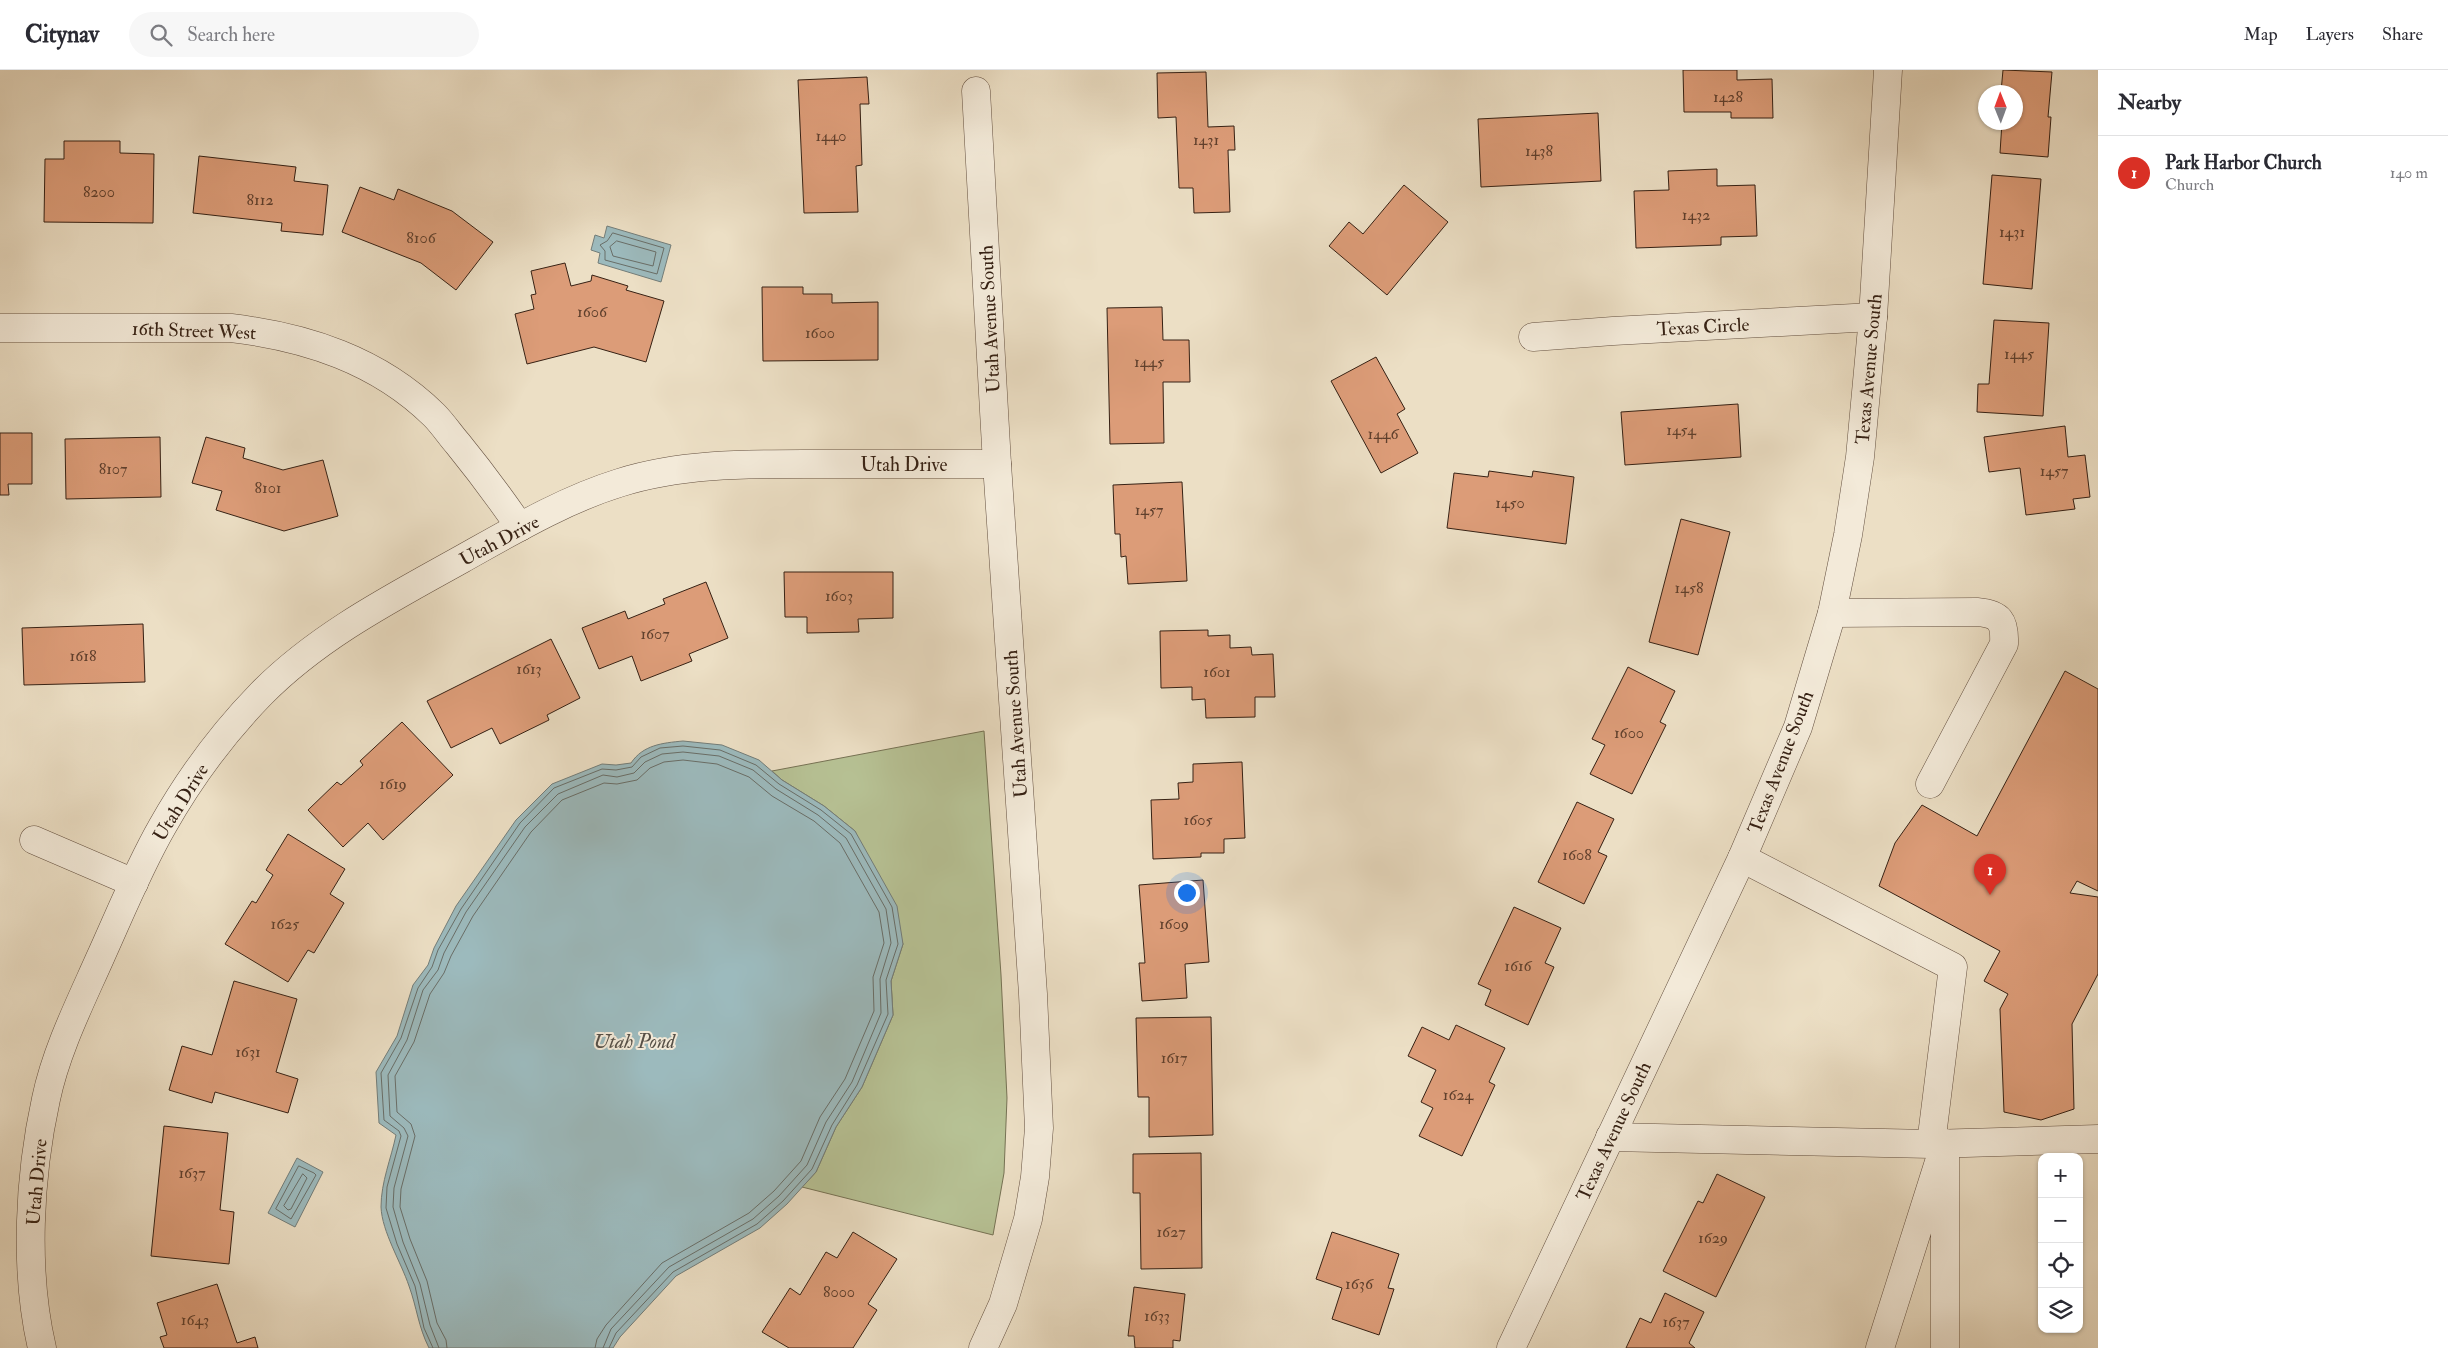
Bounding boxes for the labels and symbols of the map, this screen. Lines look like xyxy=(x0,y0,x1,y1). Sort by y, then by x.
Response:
north arrow xyxy=(1978,85,2023,130)
house number: 1428 xyxy=(1713,87,1743,107)
house number: 1440 xyxy=(815,126,847,146)
house number: 1431 xyxy=(1193,130,1219,150)
house number: 1438 xyxy=(1525,141,1553,161)
house number: 8200 xyxy=(83,182,115,202)
house number: 8112 xyxy=(246,190,274,210)
house number: 1432 xyxy=(1682,205,1710,225)
house number: 1431 xyxy=(1999,222,2025,242)
house number: 8106 xyxy=(406,228,437,248)
street label: Utah Avenue South xyxy=(974,244,1006,394)
street label: Texas Avenue South xyxy=(1850,293,1888,445)
house number: 1606 xyxy=(577,302,608,322)
street label: Texas Circle xyxy=(1656,313,1750,341)
street label: 16th Street West xyxy=(131,317,257,345)
house number: 1600 xyxy=(805,323,835,343)
house number: 1445 xyxy=(2004,344,2034,364)
house number: 1445 xyxy=(1134,352,1164,372)
house number: 1454 xyxy=(1666,420,1697,440)
house number: 1446 xyxy=(1367,424,1399,444)
street label: Utah Drive xyxy=(861,453,948,477)
house number: 8107 xyxy=(99,459,128,479)
house number: 1457 xyxy=(2040,461,2069,481)
house number: 8101 xyxy=(255,478,281,498)
house number: 1450 xyxy=(1495,493,1525,513)
house number: 1457 xyxy=(1135,500,1164,520)
street label: Utah Drive xyxy=(455,510,544,572)
house number: 1458 xyxy=(1675,578,1704,598)
house number: 1603 xyxy=(825,586,853,606)
house number: 1607 xyxy=(640,624,670,644)
house number: 1618 xyxy=(70,646,97,666)
street label: Utah Avenue South xyxy=(999,649,1033,799)
house number: 1613 xyxy=(516,659,542,679)
house number: 1601 xyxy=(1203,662,1231,682)
street label: Texas Avenue South xyxy=(1743,688,1819,837)
house number: 1600 xyxy=(1614,723,1644,743)
street label: Utah Drive xyxy=(148,759,214,846)
house number: 1619 xyxy=(379,774,407,794)
house number: 1605 xyxy=(1184,810,1212,830)
house number: 1608 xyxy=(1562,845,1592,865)
pin: 1 xyxy=(1974,854,2006,895)
your location xyxy=(1174,880,1200,906)
house number: 1625 xyxy=(271,914,299,934)
house number: 1609 xyxy=(1159,914,1189,934)
house number: 1616 xyxy=(1504,956,1533,976)
water label: Utah Pond xyxy=(593,1029,676,1054)
house number: 1631 xyxy=(235,1042,261,1062)
house number: 1617 xyxy=(1161,1048,1188,1068)
street label: Texas Avenue South xyxy=(1571,1058,1657,1205)
house number: 1624 xyxy=(1443,1085,1475,1105)
street label: Utah Drive xyxy=(21,1138,53,1226)
house number: 1637 xyxy=(178,1163,206,1183)
house number: 1627 xyxy=(1156,1222,1186,1242)
house number: 1629 xyxy=(1698,1228,1728,1248)
house number: 1636 xyxy=(1345,1274,1374,1294)
house number: 8000 xyxy=(823,1282,855,1302)
house number: 1633 xyxy=(1144,1306,1170,1326)
house number: 1643 xyxy=(181,1310,209,1330)
house number: 1637 xyxy=(1662,1312,1690,1332)

